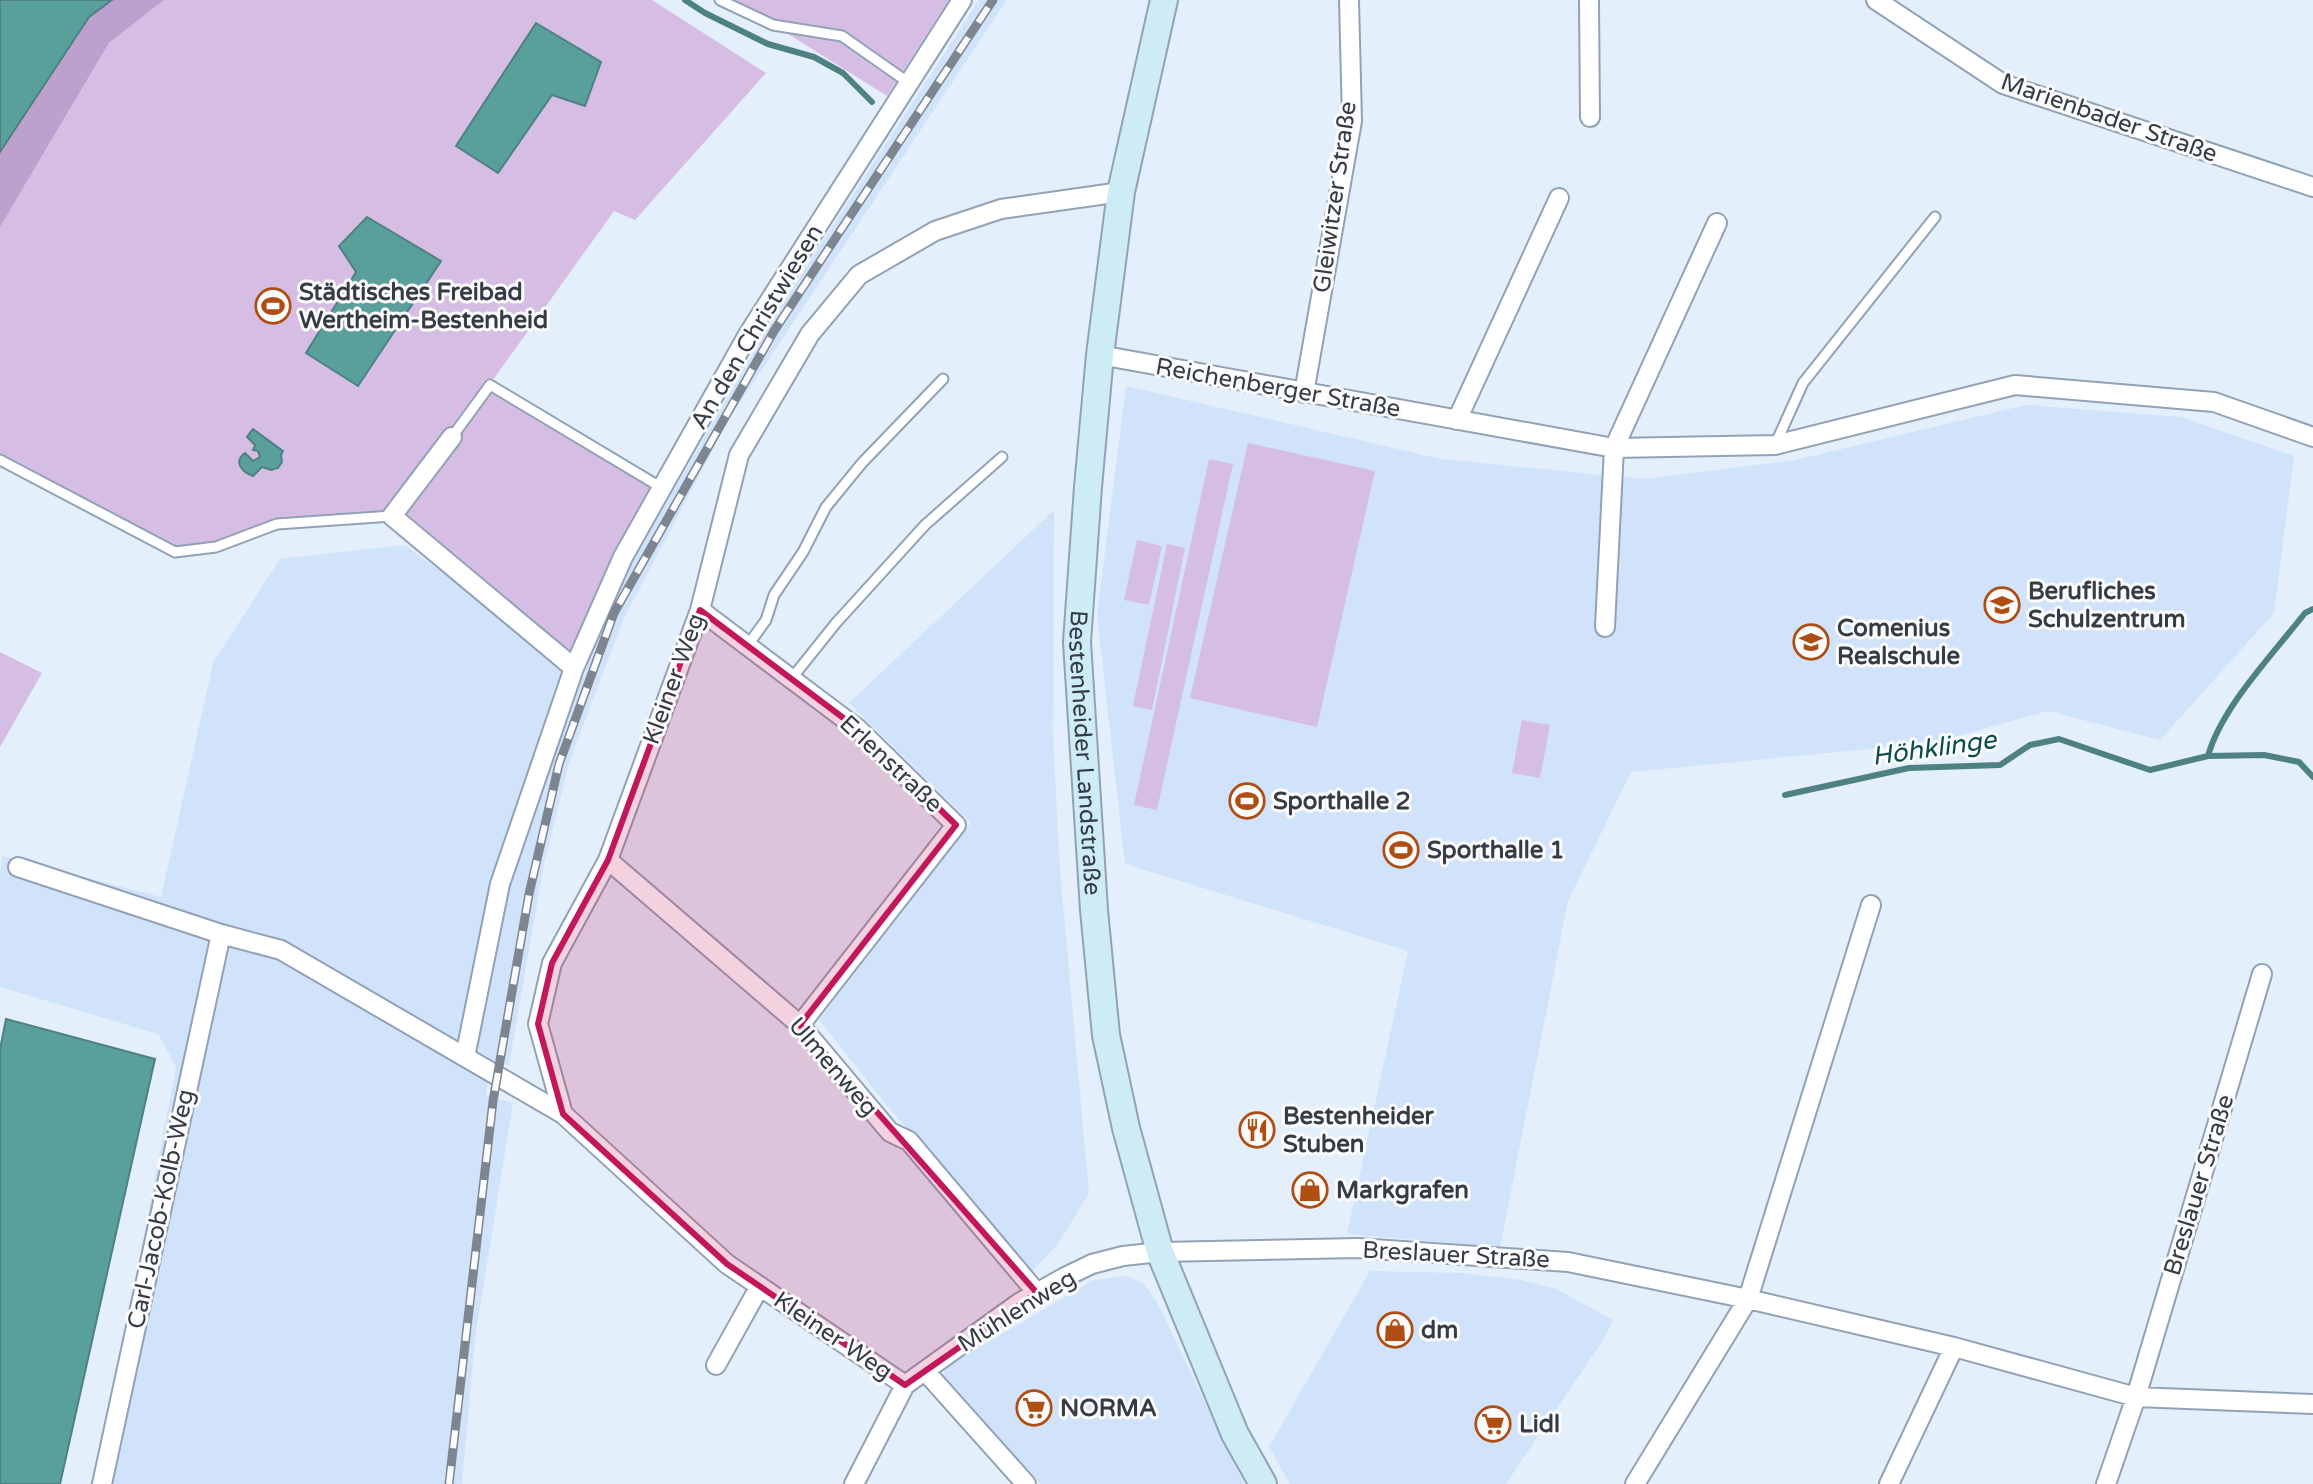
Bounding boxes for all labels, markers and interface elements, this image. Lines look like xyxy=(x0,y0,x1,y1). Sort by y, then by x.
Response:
street label: Marienbader Straße xyxy=(1997,67,2221,169)
street label: Gleiwitzer Straße xyxy=(1307,99,1363,295)
street label: An den Christwiesen xyxy=(684,219,830,435)
place label: Städtisches Freibad Wertheim-Bestenheid xyxy=(299,278,548,335)
sports icon: Städtisches Freibad Wertheim-Bestenheid xyxy=(254,287,292,325)
street label: Reichenberger Straße xyxy=(1153,352,1403,424)
place label: Berufliches Schulzentrum xyxy=(2028,577,2186,634)
school or university icon: Berufliches Schulzentrum xyxy=(1983,586,2021,624)
street label: Bestenheider Landstraße xyxy=(1062,609,1108,896)
street label: Kleiner Weg xyxy=(637,610,711,748)
place label: Comenius Realschule xyxy=(1837,614,1961,671)
school or university icon: Comenius Realschule xyxy=(1792,623,1830,661)
street label: Erlenstraße xyxy=(834,709,948,819)
water label: Höhklinge xyxy=(1870,724,1999,772)
sports icon: Sporthalle 2 xyxy=(1228,782,1266,820)
place label: Sporthalle 2 xyxy=(1273,787,1411,816)
sports icon: Sporthalle 1 xyxy=(1382,831,1420,869)
place label: Sporthalle 1 xyxy=(1427,836,1565,865)
street label: Ulmenweg xyxy=(782,1012,884,1122)
street label: Carl-Jacob-Kolb-Weg xyxy=(121,1087,201,1331)
street label: Breslauer Straße xyxy=(2158,1091,2240,1279)
place label: Bestenheider Stuben xyxy=(1283,1102,1435,1159)
restaurant icon: Bestenheider Stuben xyxy=(1238,1111,1276,1149)
shop icon: Markgrafen xyxy=(1291,1171,1329,1209)
place label: Markgrafen xyxy=(1336,1176,1469,1205)
street label: Breslauer Straße xyxy=(1362,1236,1550,1274)
street label: Mühlenweg xyxy=(953,1263,1081,1359)
street label: Kleiner Weg xyxy=(768,1286,898,1386)
shop icon: dm xyxy=(1376,1311,1414,1349)
place label: dm xyxy=(1421,1316,1458,1345)
supermarket icon: NORMA xyxy=(1015,1389,1053,1427)
place label: NORMA xyxy=(1060,1394,1157,1423)
supermarket icon: Lidl xyxy=(1474,1405,1512,1443)
place label: Lidl xyxy=(1519,1410,1560,1439)

